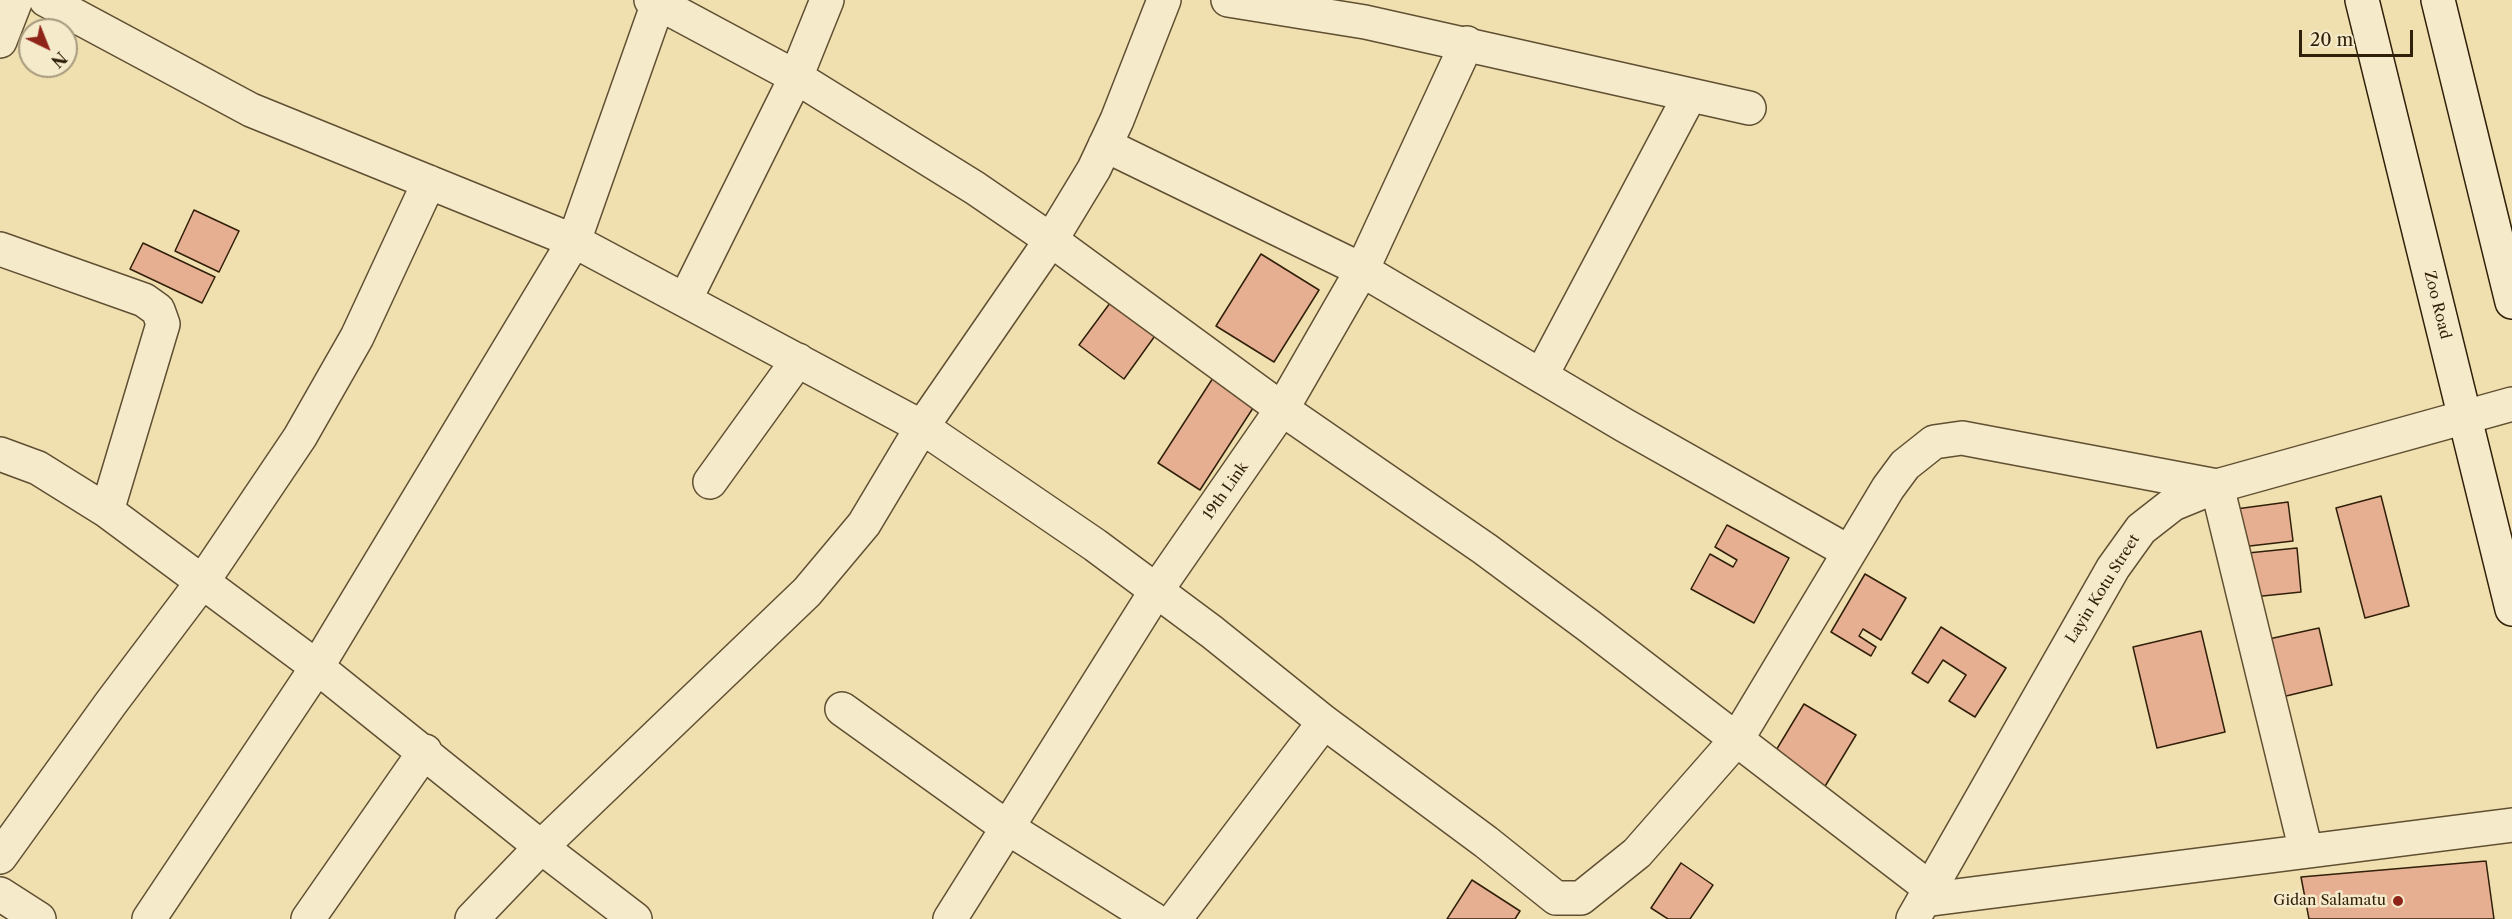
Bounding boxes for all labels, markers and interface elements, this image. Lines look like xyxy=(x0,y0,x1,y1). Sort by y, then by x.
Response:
north arrow xyxy=(18,18,78,78)
scale bar xyxy=(2302,18,2416,56)
text: 20 m xyxy=(2310,29,2353,51)
text: N xyxy=(47,48,71,72)
street label: Zoo Road xyxy=(2420,269,2454,341)
street label: 19th Link xyxy=(1200,459,1252,523)
street label: Layin Kotu Street xyxy=(2062,531,2144,647)
place label: Gidan Salamatu xyxy=(2273,892,2386,910)
marker: Gidan Salamatu xyxy=(2391,894,2405,908)

